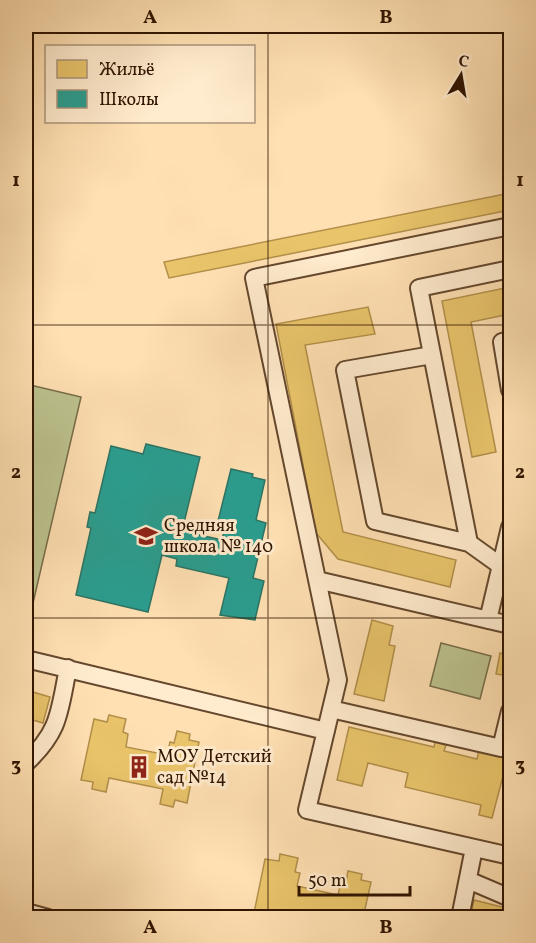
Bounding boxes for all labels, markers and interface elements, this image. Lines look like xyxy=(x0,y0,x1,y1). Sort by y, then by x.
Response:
text: A xyxy=(143,4,157,32)
text: B xyxy=(379,4,393,32)
legend xyxy=(45,45,255,123)
north arrow xyxy=(431,45,491,105)
text: С xyxy=(456,50,471,74)
text: Жильё xyxy=(99,58,155,83)
text: Школы xyxy=(99,88,159,113)
text: 1 xyxy=(12,167,20,195)
text: 1 xyxy=(516,167,524,195)
text: 2 xyxy=(11,459,21,487)
text: 2 xyxy=(515,459,525,487)
place label: Средняя школа № 140 xyxy=(164,514,273,560)
school or university icon: Средняя школа № 140 xyxy=(133,523,159,549)
place label: МОУ Детский сад №14 xyxy=(157,745,272,791)
text: 3 xyxy=(11,752,21,780)
text: 3 xyxy=(515,752,525,780)
building icon: МОУ Детский сад №14 xyxy=(126,754,152,780)
scale bar xyxy=(299,859,410,897)
text: 50 m xyxy=(308,869,347,894)
text: A xyxy=(143,914,157,942)
text: B xyxy=(379,914,393,942)

